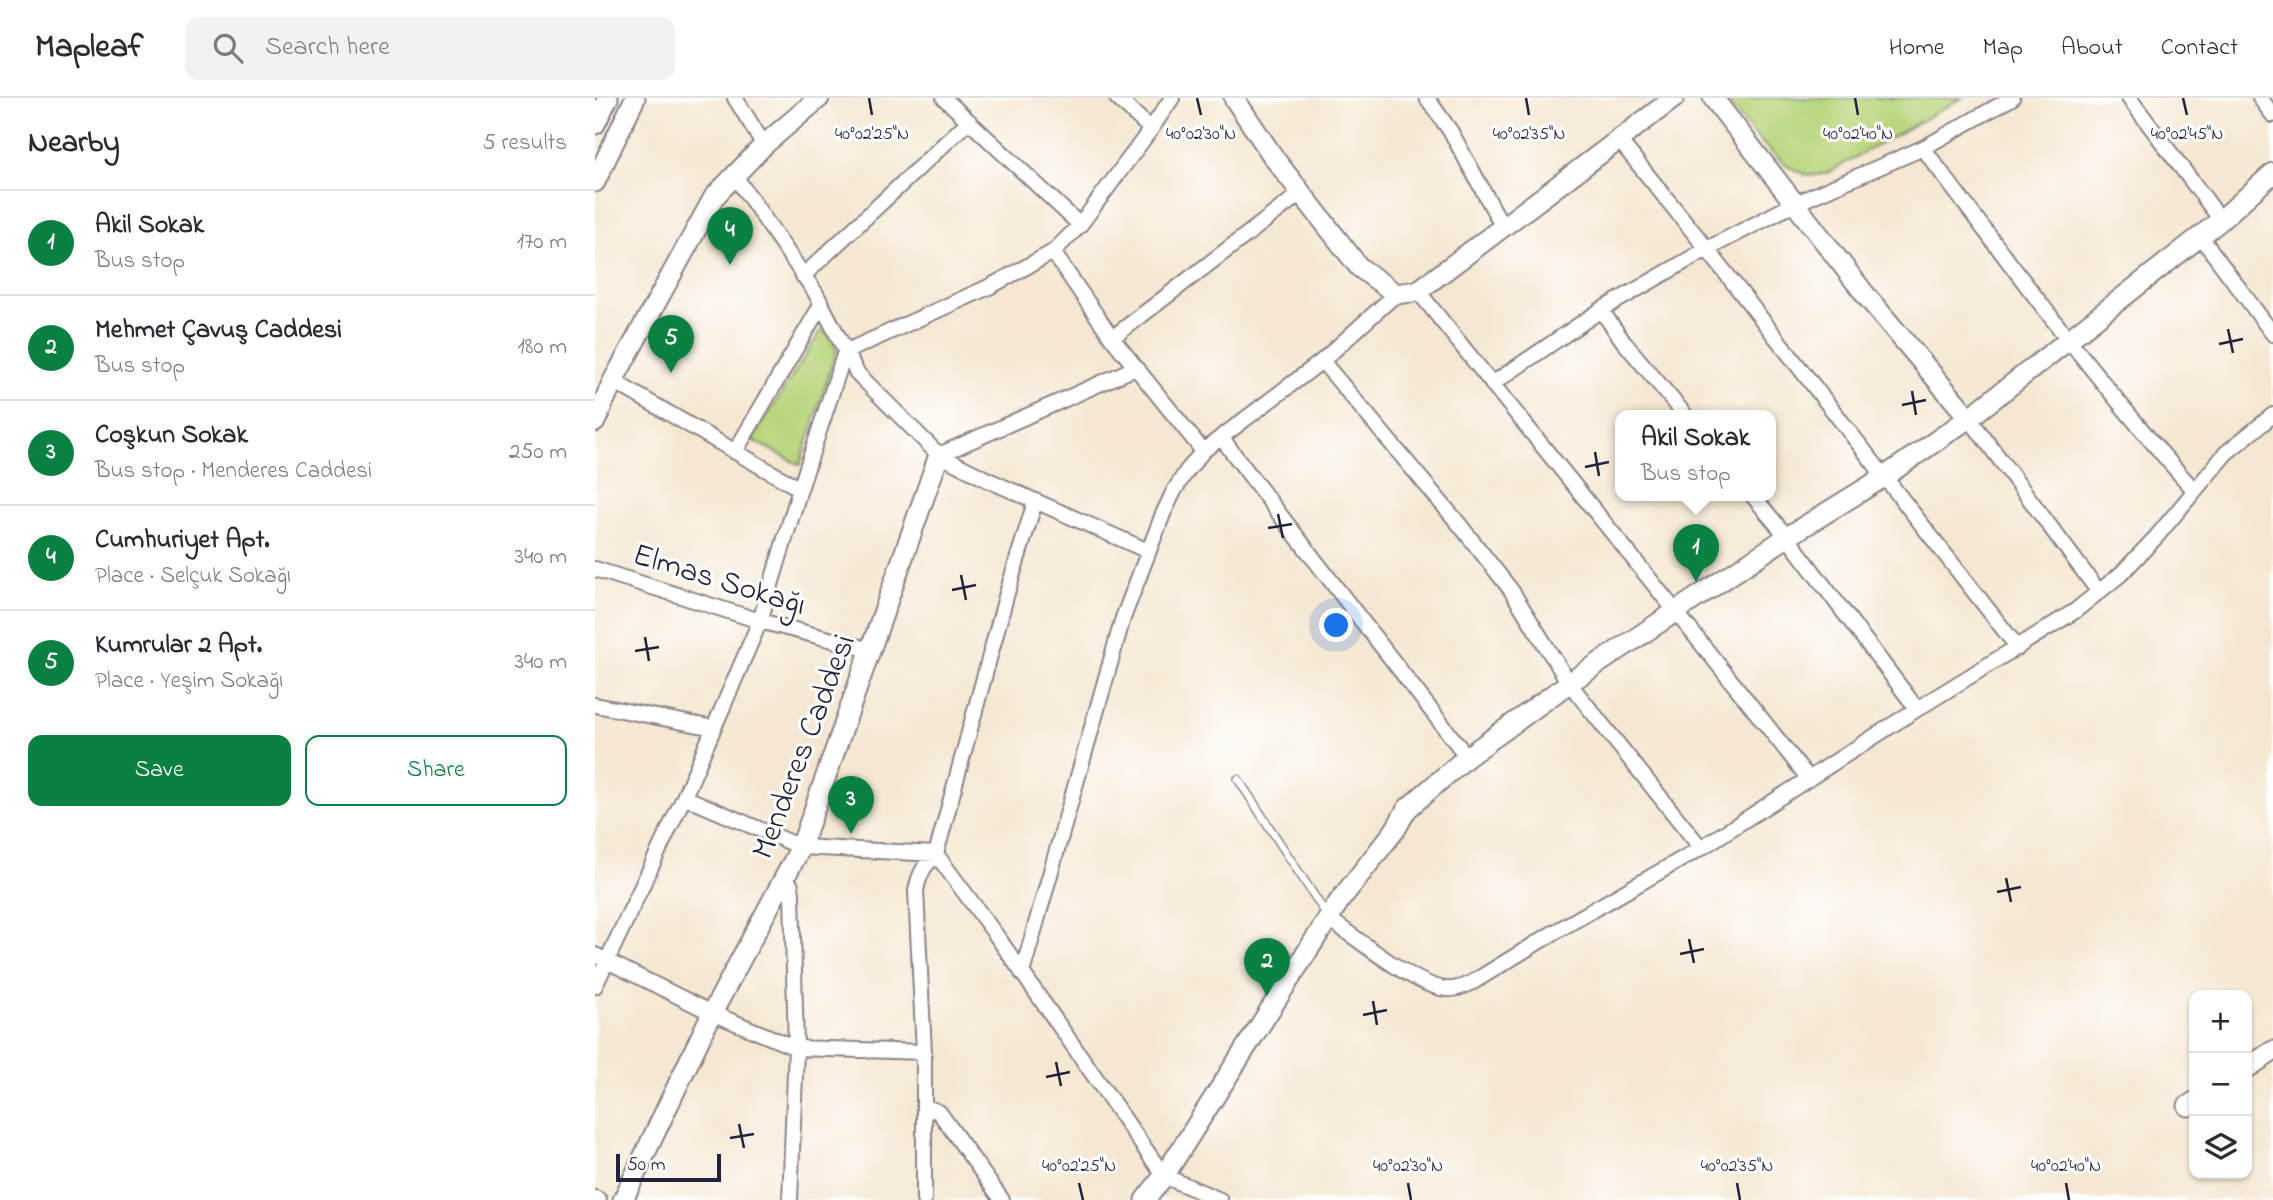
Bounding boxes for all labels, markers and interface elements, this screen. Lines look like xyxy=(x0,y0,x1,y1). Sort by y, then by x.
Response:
search box xyxy=(185,17,675,80)
text: Mapleaf xyxy=(35,24,143,72)
icon: search xyxy=(209,29,247,67)
text: Search here xyxy=(265,29,390,67)
text: Home xyxy=(1889,31,1945,66)
text: Map xyxy=(1983,31,2023,66)
text: About xyxy=(2061,31,2123,66)
text: Contact xyxy=(2161,31,2238,66)
text: Nearby xyxy=(28,122,120,166)
text: 40°02'25"N xyxy=(835,122,909,148)
text: 40°02'30"N xyxy=(1166,122,1236,148)
text: 40°02'35"N xyxy=(1493,122,1565,148)
text: 40°02'40"N xyxy=(1823,122,1893,148)
text: 40°02'45"N xyxy=(2151,122,2223,148)
text: 5 results xyxy=(483,127,567,160)
text: Akil Sokak xyxy=(95,207,204,245)
pin: 4 xyxy=(707,207,753,265)
text: 1 xyxy=(47,226,55,259)
text: 170 m xyxy=(517,226,567,259)
text: Bus stop xyxy=(95,245,185,278)
text: Mehmet Çavuş Caddesi xyxy=(95,312,342,350)
pin: 5 xyxy=(648,315,694,373)
text: 2 xyxy=(45,331,57,364)
text: 180 m xyxy=(518,331,567,364)
text: Bus stop xyxy=(95,350,185,383)
popup xyxy=(1615,410,1776,501)
text: Coşkun Sokak xyxy=(95,417,248,455)
text: Akil Sokak xyxy=(1641,420,1750,458)
text: 3 xyxy=(46,436,56,469)
text: 250 m xyxy=(509,436,567,469)
text: Bus stop · Menderes Caddesi xyxy=(95,455,372,488)
text: Bus stop xyxy=(1641,458,1731,491)
text: Cumhuriyet Apt. xyxy=(95,522,270,560)
pin: 1 xyxy=(1673,524,1719,582)
street label: Elmas Sokağı xyxy=(626,533,811,631)
text: 4 xyxy=(46,541,56,574)
text: 340 m xyxy=(514,541,567,574)
text: Place · Selçuk Sokağı xyxy=(95,560,291,593)
your location xyxy=(1319,608,1353,642)
text: Kumrular 2 Apt. xyxy=(95,627,262,665)
street label: Menderes Caddesi xyxy=(741,628,870,867)
text: 5 xyxy=(44,646,58,679)
text: 340 m xyxy=(514,646,567,679)
text: Place · Yeşim Sokağı xyxy=(95,665,283,698)
button: Save xyxy=(28,735,291,806)
button: Share xyxy=(305,735,567,806)
pin: 3 xyxy=(828,776,874,834)
pin: 2 xyxy=(1244,938,1290,996)
map controls xyxy=(2189,990,2252,1179)
button: + xyxy=(2189,990,2252,1053)
button: − xyxy=(2189,1053,2252,1116)
button: layers xyxy=(2189,1116,2252,1179)
scale bar xyxy=(616,1151,721,1183)
text: 50 m xyxy=(627,1152,666,1179)
text: 40°02'25"N xyxy=(1042,1154,1116,1180)
text: 40°02'30"N xyxy=(1373,1154,1443,1180)
text: 40°02'35"N xyxy=(1701,1154,1773,1180)
text: 40°02'40"N xyxy=(2031,1154,2101,1180)

